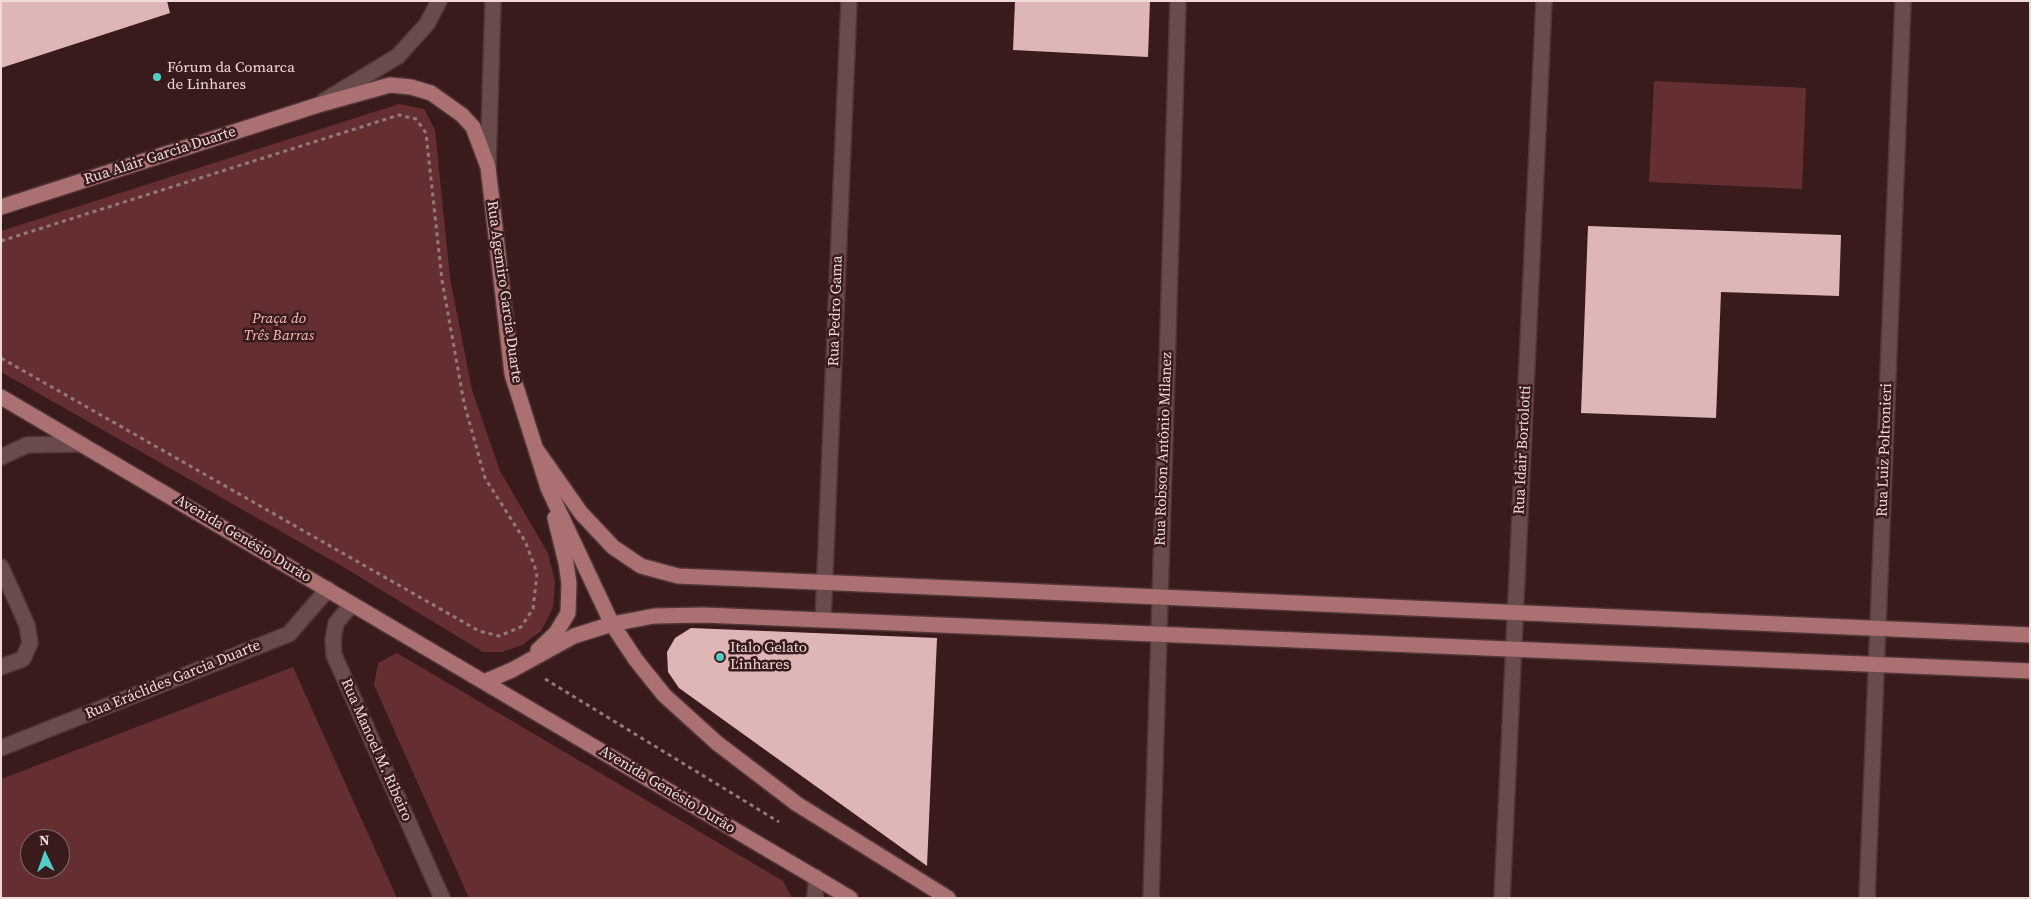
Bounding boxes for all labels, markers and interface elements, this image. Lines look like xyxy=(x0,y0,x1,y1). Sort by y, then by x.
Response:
place label: Fórum da Comarca de Linhares xyxy=(167,59,295,94)
marker: Fórum da Comarca de Linhares xyxy=(151,71,163,83)
street label: Rua Alair Garcia Duarte xyxy=(82,123,238,189)
street label: Rua Agemiro Garcia Duarte xyxy=(482,200,526,384)
street label: Rua Pedro Gama xyxy=(825,255,847,367)
park label: Praça do Três Barras xyxy=(244,310,314,345)
street label: Rua Robson Antônio Milanez xyxy=(1152,352,1176,546)
street label: Rua Luiz Poltronieri xyxy=(1874,383,1896,517)
street label: Rua Idair Bortolotti xyxy=(1511,385,1535,515)
street label: Avenida Genésio Durão xyxy=(172,491,314,587)
street label: Rua Eráclides Garcia Duarte xyxy=(83,637,263,723)
place label: Italo Gelato Linhares xyxy=(730,639,807,674)
marker: Italo Gelato Linhares xyxy=(714,651,726,663)
street label: Rua Manoel M. Ribeiro xyxy=(336,676,416,824)
street label: Avenida Genésio Durão xyxy=(596,742,738,838)
north arrow xyxy=(20,829,70,879)
text: N xyxy=(39,830,50,850)

